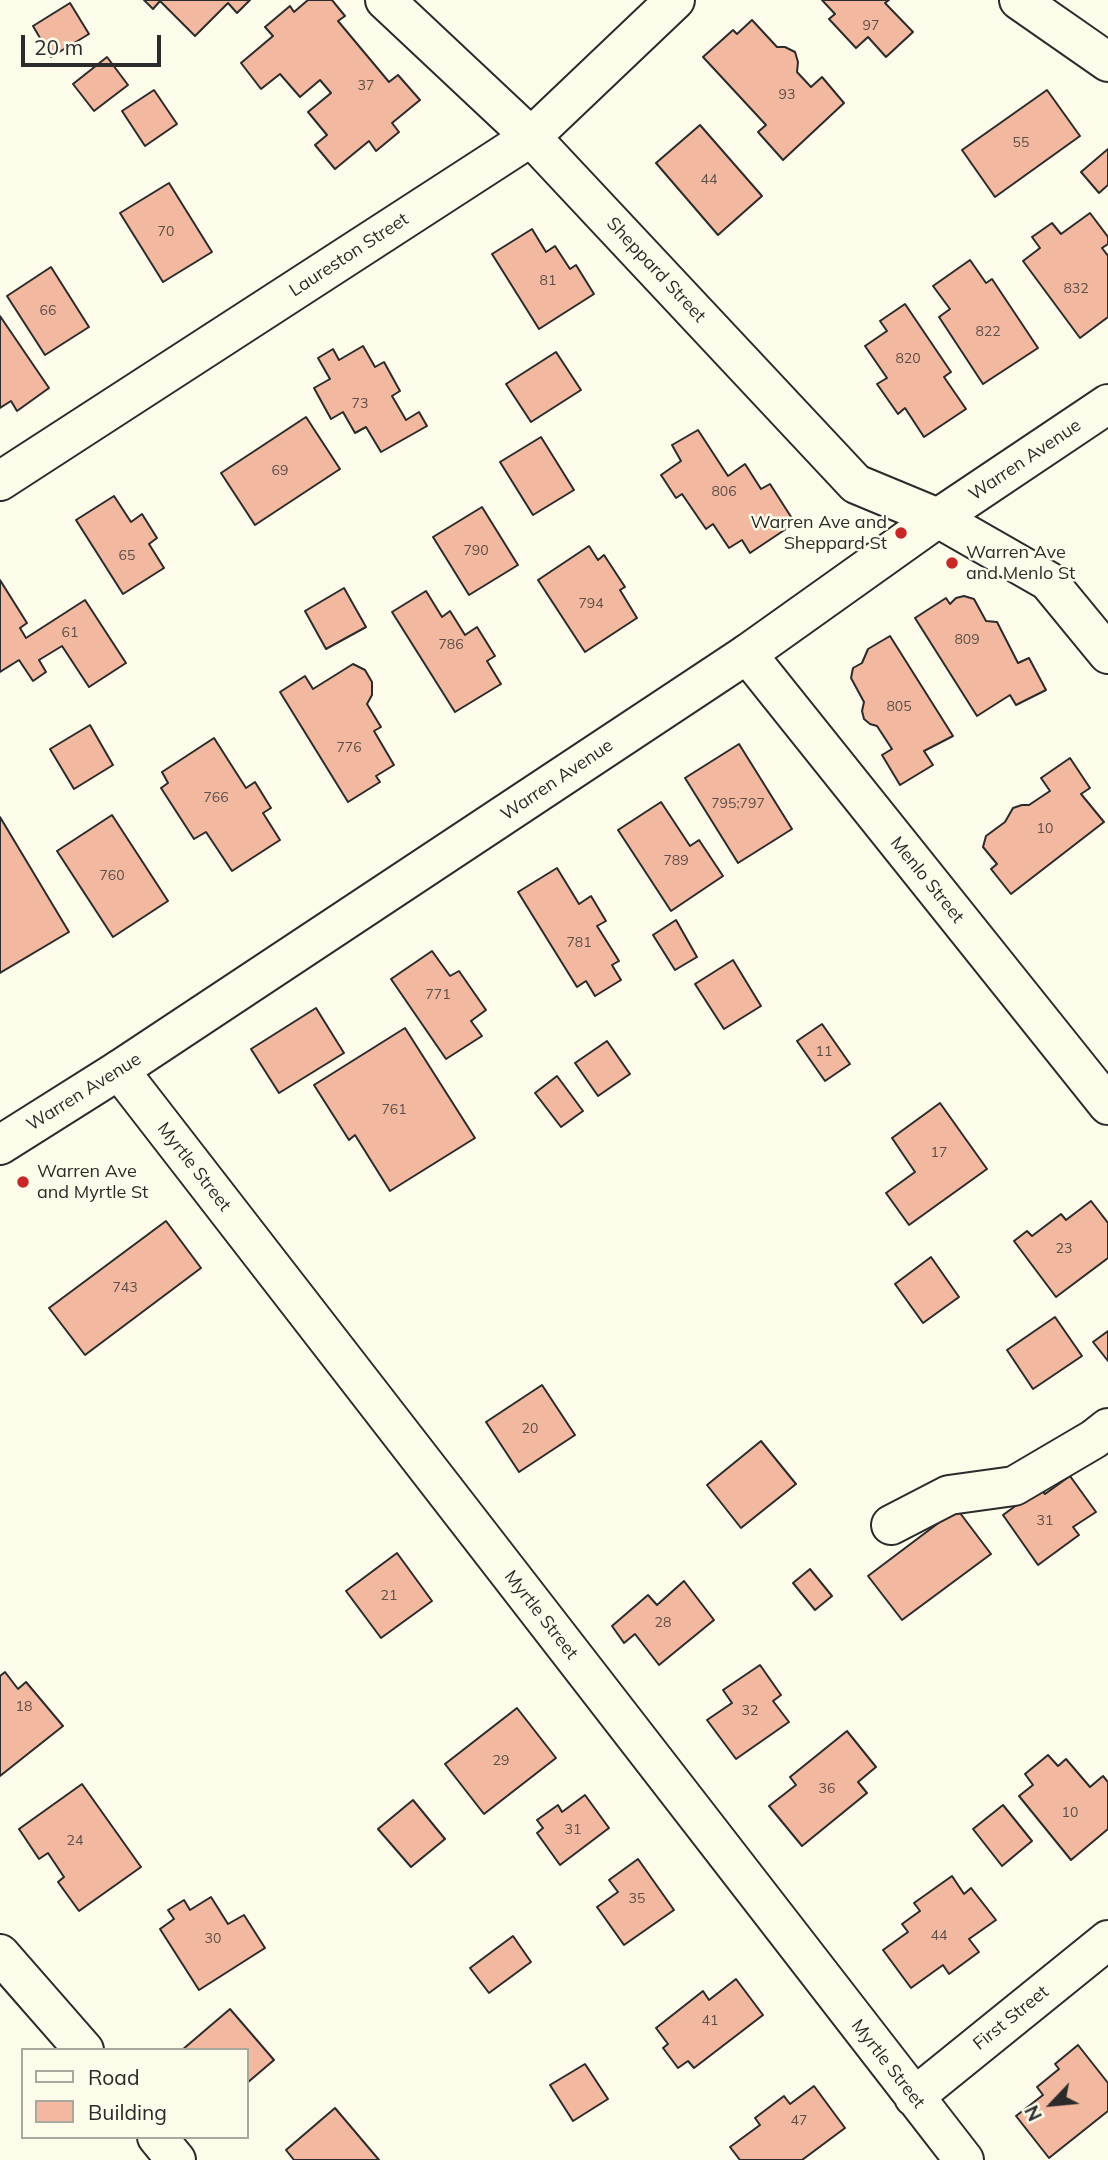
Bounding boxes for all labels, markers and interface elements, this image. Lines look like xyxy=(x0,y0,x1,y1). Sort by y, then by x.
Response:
house number: 97 xyxy=(863,18,879,34)
scale bar xyxy=(24,21,164,65)
text: 20 m xyxy=(34,34,83,60)
house number: 37 xyxy=(358,78,374,94)
house number: 93 xyxy=(779,87,795,103)
house number: 55 xyxy=(1013,135,1029,151)
house number: 44 xyxy=(701,172,717,188)
street label: Laureston Street xyxy=(285,208,413,302)
street label: Sheppard Street xyxy=(602,213,710,327)
house number: 70 xyxy=(158,224,174,240)
house number: 81 xyxy=(540,273,556,289)
house number: 832 xyxy=(1063,281,1089,297)
house number: 66 xyxy=(40,303,56,319)
house number: 822 xyxy=(975,324,1001,340)
house number: 820 xyxy=(895,351,921,367)
house number: 73 xyxy=(352,396,368,412)
street label: Warren Avenue xyxy=(965,415,1085,505)
house number: 69 xyxy=(272,463,288,479)
house number: 806 xyxy=(711,484,737,500)
place label: Warren Ave and Sheppard St xyxy=(750,512,887,554)
marker: Warren Ave and Sheppard St xyxy=(893,525,909,541)
place label: Warren Ave and Menlo St xyxy=(966,542,1075,584)
house number: 790 xyxy=(463,543,489,559)
house number: 65 xyxy=(119,548,135,564)
marker: Warren Ave and Menlo St xyxy=(944,555,960,571)
house number: 794 xyxy=(578,596,604,612)
house number: 61 xyxy=(62,625,78,641)
house number: 809 xyxy=(954,632,980,648)
house number: 786 xyxy=(438,637,464,653)
house number: 805 xyxy=(886,699,912,715)
street label: Warren Avenue xyxy=(497,735,617,825)
house number: 776 xyxy=(336,740,362,756)
house number: 766 xyxy=(203,790,229,806)
house number: 795;797 xyxy=(711,796,765,812)
house number: 10 xyxy=(1037,821,1053,837)
street label: Menlo Street xyxy=(886,832,968,928)
house number: 789 xyxy=(663,853,689,869)
house number: 760 xyxy=(99,868,125,884)
house number: 781 xyxy=(566,935,592,951)
house number: 771 xyxy=(425,987,451,1003)
house number: 11 xyxy=(816,1044,832,1060)
street label: Warren Avenue xyxy=(23,1048,145,1136)
house number: 761 xyxy=(381,1102,407,1118)
street label: Myrtle Street xyxy=(153,1118,235,1216)
house number: 17 xyxy=(931,1145,947,1161)
place label: Warren Ave and Myrtle St xyxy=(37,1161,148,1204)
marker: Warren Ave and Myrtle St xyxy=(15,1174,31,1190)
house number: 23 xyxy=(1056,1241,1072,1257)
house number: 743 xyxy=(112,1280,138,1296)
house number: 20 xyxy=(522,1421,538,1437)
house number: 31 xyxy=(1037,1513,1053,1529)
street label: Myrtle Street xyxy=(500,1566,582,1664)
house number: 21 xyxy=(381,1588,397,1604)
house number: 28 xyxy=(655,1615,671,1631)
house number: 18 xyxy=(16,1699,32,1715)
house number: 32 xyxy=(742,1703,758,1719)
house number: 29 xyxy=(493,1753,509,1769)
house number: 36 xyxy=(819,1781,835,1797)
house number: 10 xyxy=(1062,1805,1078,1821)
house number: 31 xyxy=(565,1822,581,1838)
house number: 24 xyxy=(67,1833,83,1849)
house number: 35 xyxy=(629,1891,645,1907)
house number: 44 xyxy=(931,1928,947,1944)
house number: 30 xyxy=(205,1931,221,1947)
street label: First Street xyxy=(969,1981,1053,2055)
house number: 41 xyxy=(702,2013,718,2029)
street label: Myrtle Street xyxy=(847,2015,929,2113)
legend xyxy=(21,2048,248,2139)
text: Road xyxy=(88,2064,139,2090)
north arrow xyxy=(1017,2069,1087,2139)
text: Building xyxy=(88,2099,167,2125)
text: N xyxy=(1019,2101,1047,2125)
house number: 47 xyxy=(791,2113,807,2129)

